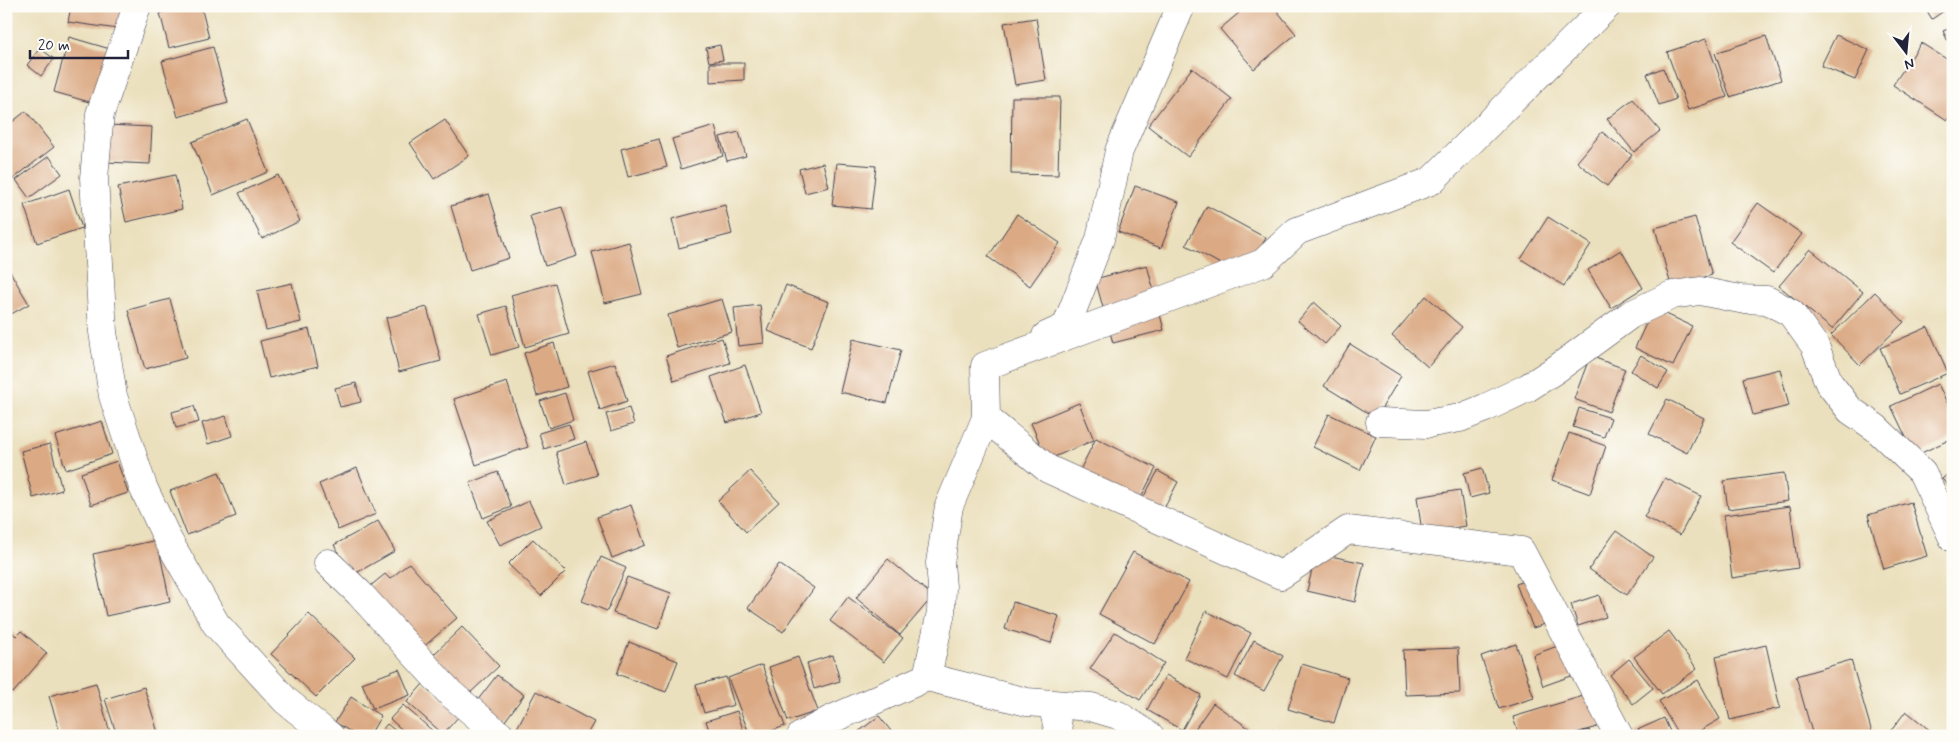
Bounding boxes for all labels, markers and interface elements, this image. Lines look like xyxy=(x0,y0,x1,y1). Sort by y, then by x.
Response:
scale bar xyxy=(30,28,128,60)
north arrow xyxy=(1882,28,1932,78)
text: 20 m xyxy=(38,36,70,56)
text: N xyxy=(1902,54,1916,73)

